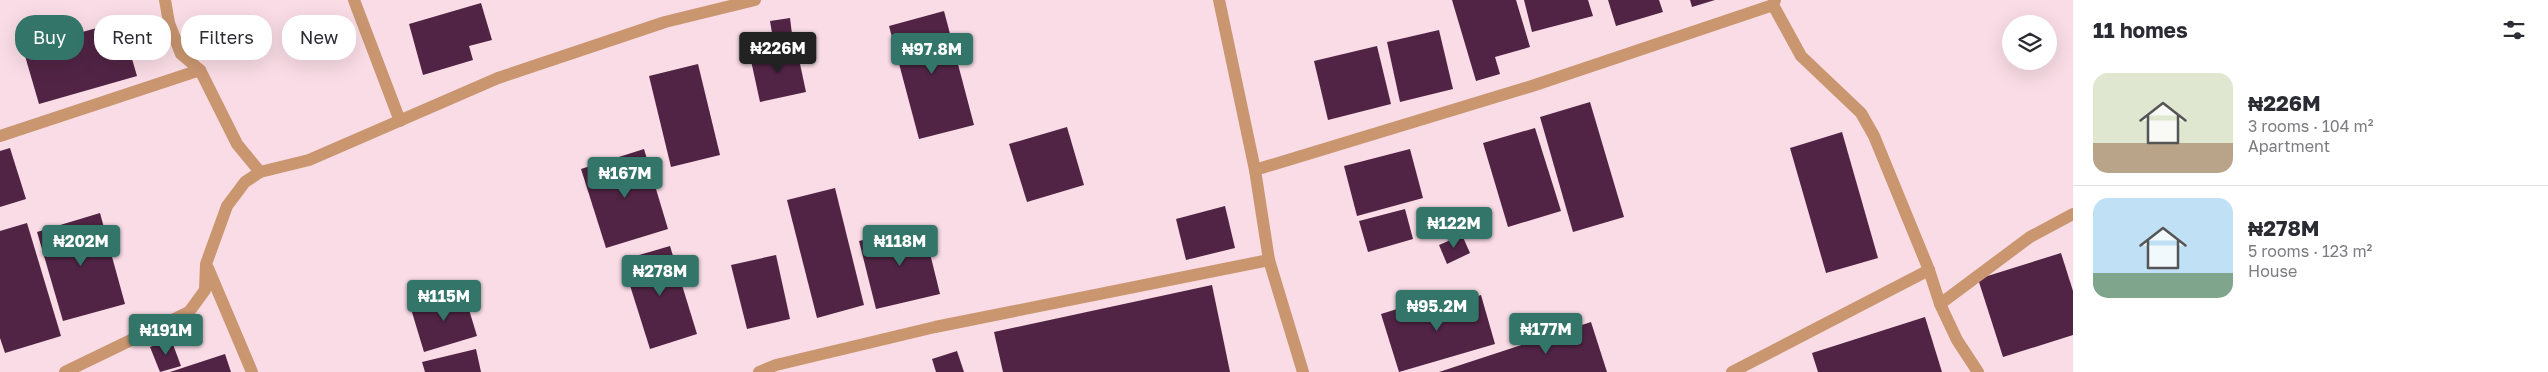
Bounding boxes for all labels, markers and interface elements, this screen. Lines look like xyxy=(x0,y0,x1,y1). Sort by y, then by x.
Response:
chip: Buy xyxy=(15,15,84,60)
chip: Rent xyxy=(94,15,171,60)
chip: Filters xyxy=(181,15,272,60)
chip: New xyxy=(282,15,356,60)
map controls xyxy=(2002,15,2057,70)
button: layers xyxy=(2002,15,2057,70)
icon: filters xyxy=(2500,16,2528,44)
text: 11 homes xyxy=(2093,17,2188,43)
pin: ₦226M xyxy=(743,32,813,74)
pin: ₦97.8M xyxy=(891,32,973,75)
text: ₦226M xyxy=(750,38,806,58)
text: ₦97.8M xyxy=(902,39,962,59)
text: ₦226M xyxy=(2248,90,2321,116)
icon: home xyxy=(2133,93,2193,153)
text: 3 rooms · 104 m² xyxy=(2248,116,2373,136)
text: Apartment xyxy=(2248,136,2330,156)
pin: ₦167M xyxy=(590,156,660,199)
text: ₦167M xyxy=(599,163,651,183)
pin: ₦122M xyxy=(1419,206,1489,249)
text: ₦122M xyxy=(1427,213,1481,233)
text: ₦278M xyxy=(2248,215,2320,241)
icon: home xyxy=(2133,218,2193,278)
pin: ₦202M xyxy=(46,224,116,267)
pin: ₦118M xyxy=(865,224,935,267)
text: ₦202M xyxy=(53,231,109,251)
text: ₦118M xyxy=(874,231,926,251)
text: 5 rooms · 123 m² xyxy=(2248,241,2372,261)
pin: ₦278M xyxy=(625,254,695,297)
text: ₦278M xyxy=(633,261,687,281)
text: House xyxy=(2248,261,2297,281)
pin: ₦115M xyxy=(409,280,479,322)
text: ₦115M xyxy=(418,286,470,306)
pin: ₦95.2M xyxy=(1396,290,1478,332)
text: ₦95.2M xyxy=(1407,296,1467,316)
pin: ₦177M xyxy=(1511,312,1581,355)
pin: ₦191M xyxy=(131,314,201,356)
text: ₦177M xyxy=(1520,319,1572,339)
text: ₦191M xyxy=(140,320,192,340)

